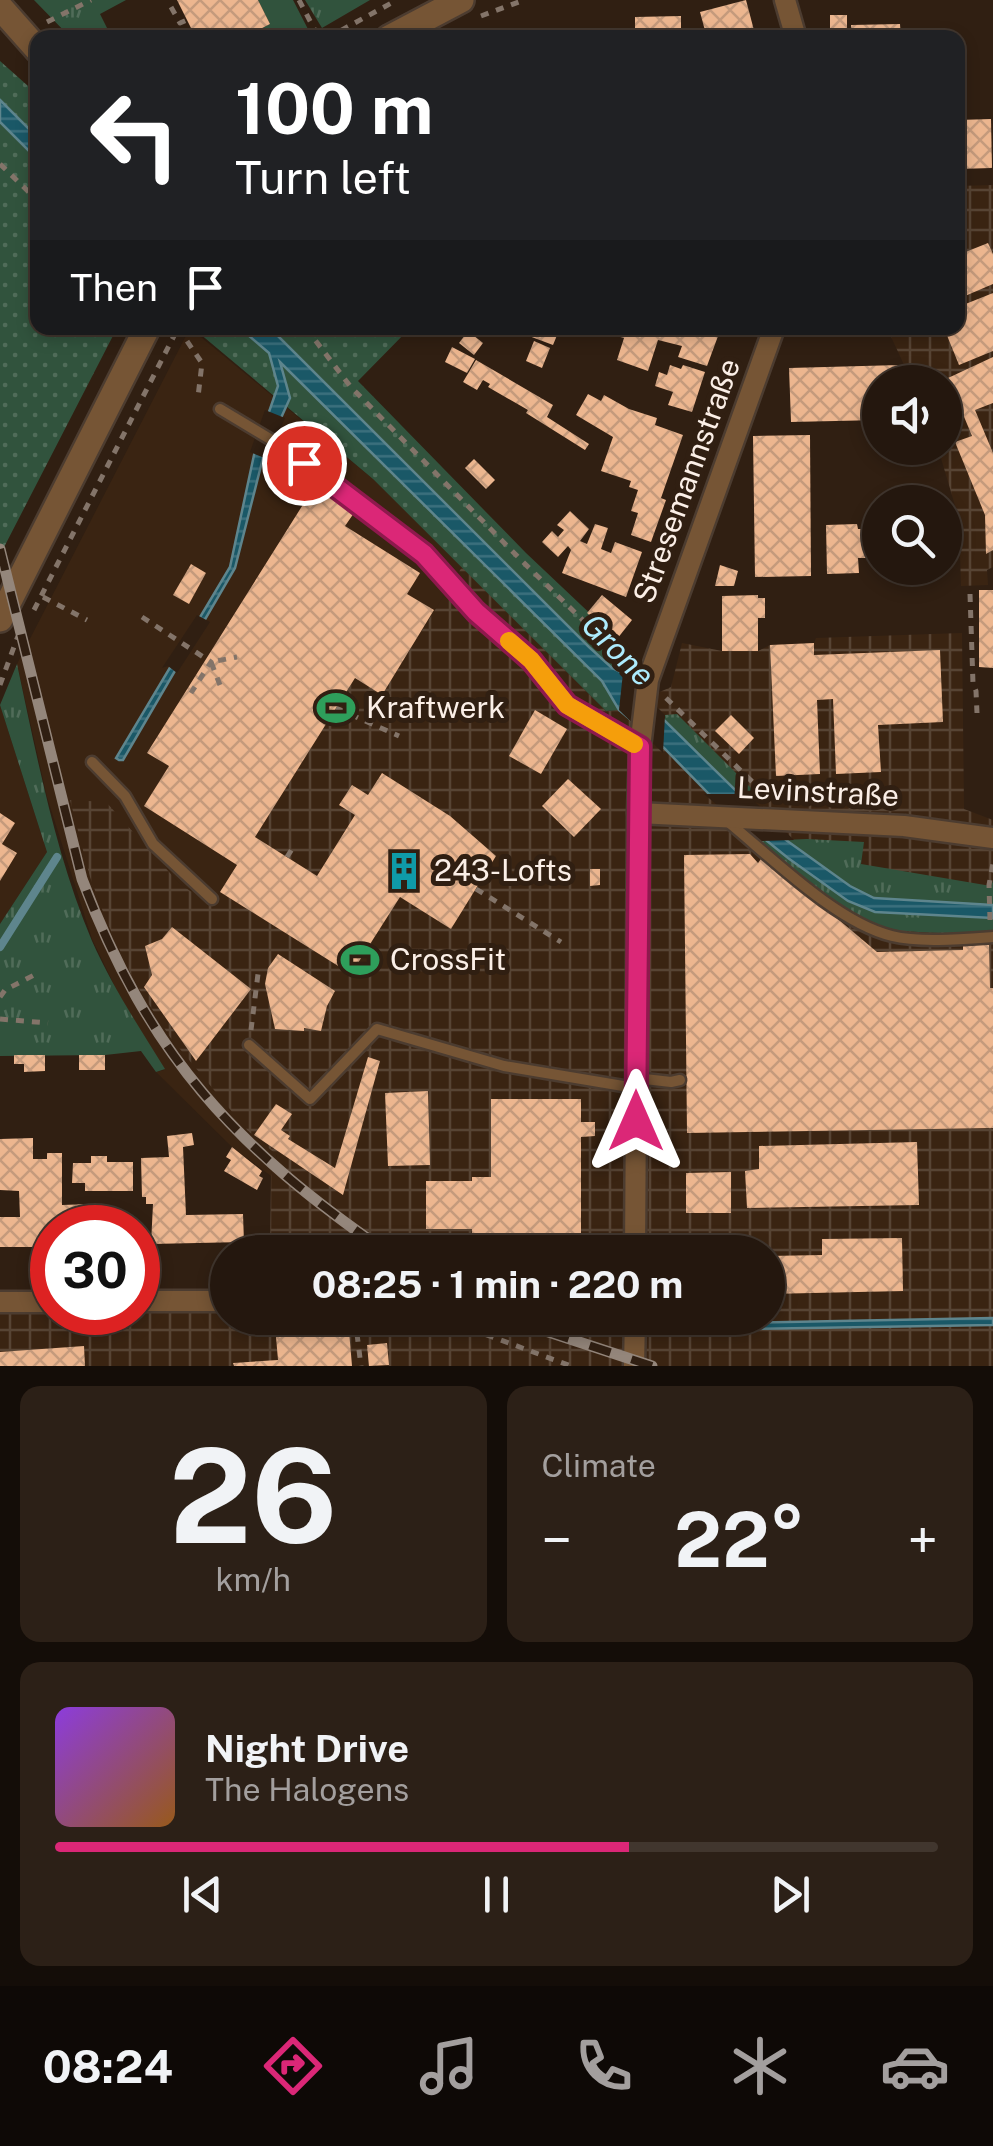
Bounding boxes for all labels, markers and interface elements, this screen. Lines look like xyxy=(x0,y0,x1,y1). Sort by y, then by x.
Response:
text: 100 m xyxy=(235,67,433,150)
icon: left xyxy=(70,70,200,200)
text: Turn left xyxy=(235,151,411,204)
icon: arrive xyxy=(178,260,233,315)
text: Then xyxy=(70,265,158,310)
street label: Stresemannstraße xyxy=(625,353,747,608)
map controls xyxy=(862,365,962,585)
button: sound xyxy=(862,365,962,465)
pin xyxy=(262,421,347,506)
icon: arrive xyxy=(277,436,332,491)
button: search xyxy=(862,485,962,585)
water label: Grone xyxy=(574,606,662,694)
sports icon: Kraftwerk xyxy=(315,687,357,729)
place label: Kraftwerk xyxy=(366,689,505,725)
street label: Levinstraße xyxy=(736,769,900,813)
building icon: 243-Lofts xyxy=(383,850,425,892)
place label: 243-Lofts xyxy=(434,852,572,888)
sports icon: CrossFit xyxy=(339,939,381,981)
place label: CrossFit xyxy=(390,941,506,977)
position arrow xyxy=(584,1069,688,1173)
speed limit sign: 30 xyxy=(30,1205,160,1335)
text: 08:25 · 1 min · 220 m xyxy=(312,1262,683,1307)
text: 26 xyxy=(169,1420,337,1572)
text: Climate xyxy=(542,1447,656,1484)
text: 22° xyxy=(674,1496,805,1584)
text: − xyxy=(542,1508,572,1572)
text: + xyxy=(908,1508,938,1572)
text: km/h xyxy=(216,1561,291,1598)
text: Night Drive xyxy=(205,1726,409,1771)
text: The Halogens xyxy=(205,1771,409,1808)
icon: previous xyxy=(175,1867,230,1922)
icon: pause xyxy=(469,1867,524,1922)
icon: next xyxy=(763,1867,818,1922)
icon: directions xyxy=(258,2031,328,2101)
icon: music xyxy=(414,2031,484,2101)
icon: phone xyxy=(569,2031,639,2101)
icon: climate xyxy=(725,2031,795,2101)
icon: car xyxy=(880,2031,950,2101)
text: 08:24 xyxy=(43,2040,173,2093)

